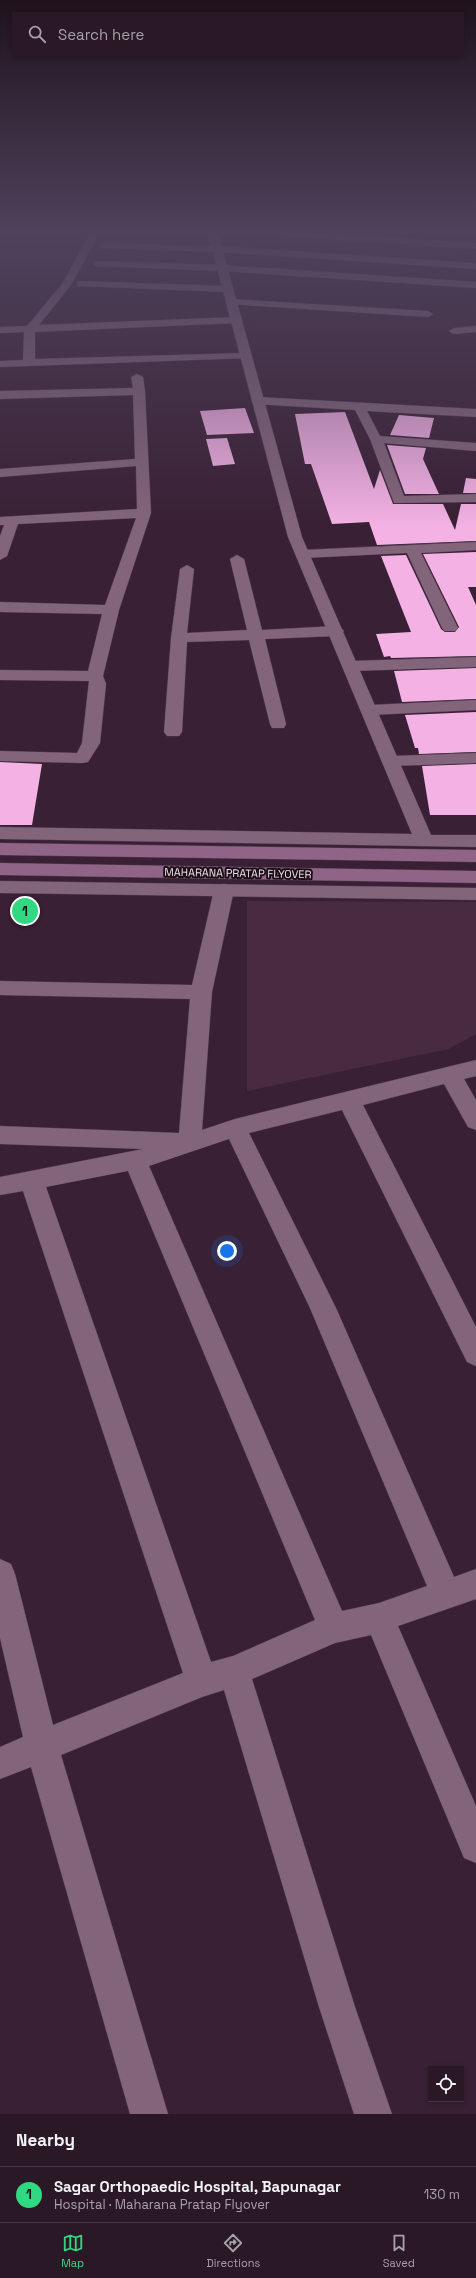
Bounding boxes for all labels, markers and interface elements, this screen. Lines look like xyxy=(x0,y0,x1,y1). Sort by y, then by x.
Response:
search box xyxy=(12,12,464,56)
icon: search xyxy=(26,23,48,45)
text: Search here xyxy=(58,25,144,44)
street label: MAHARANA PRATAP FLYOVER xyxy=(164,865,312,881)
pin: 1 xyxy=(12,896,38,926)
your location xyxy=(217,1241,237,1261)
map controls xyxy=(428,2066,464,2102)
button: locate xyxy=(428,2066,464,2102)
text: Nearby xyxy=(16,2129,75,2151)
text: Sagar Orthopaedic Hospital, Bapunagar xyxy=(54,2177,341,2196)
text: 1 xyxy=(26,2186,32,2203)
text: 130 m xyxy=(424,2186,460,2203)
text: Hospital · Maharana Pratap Flyover xyxy=(54,2196,270,2213)
tab: Map xyxy=(61,2232,84,2270)
tab: Directions xyxy=(206,2232,260,2270)
tab: Saved xyxy=(383,2232,415,2270)

